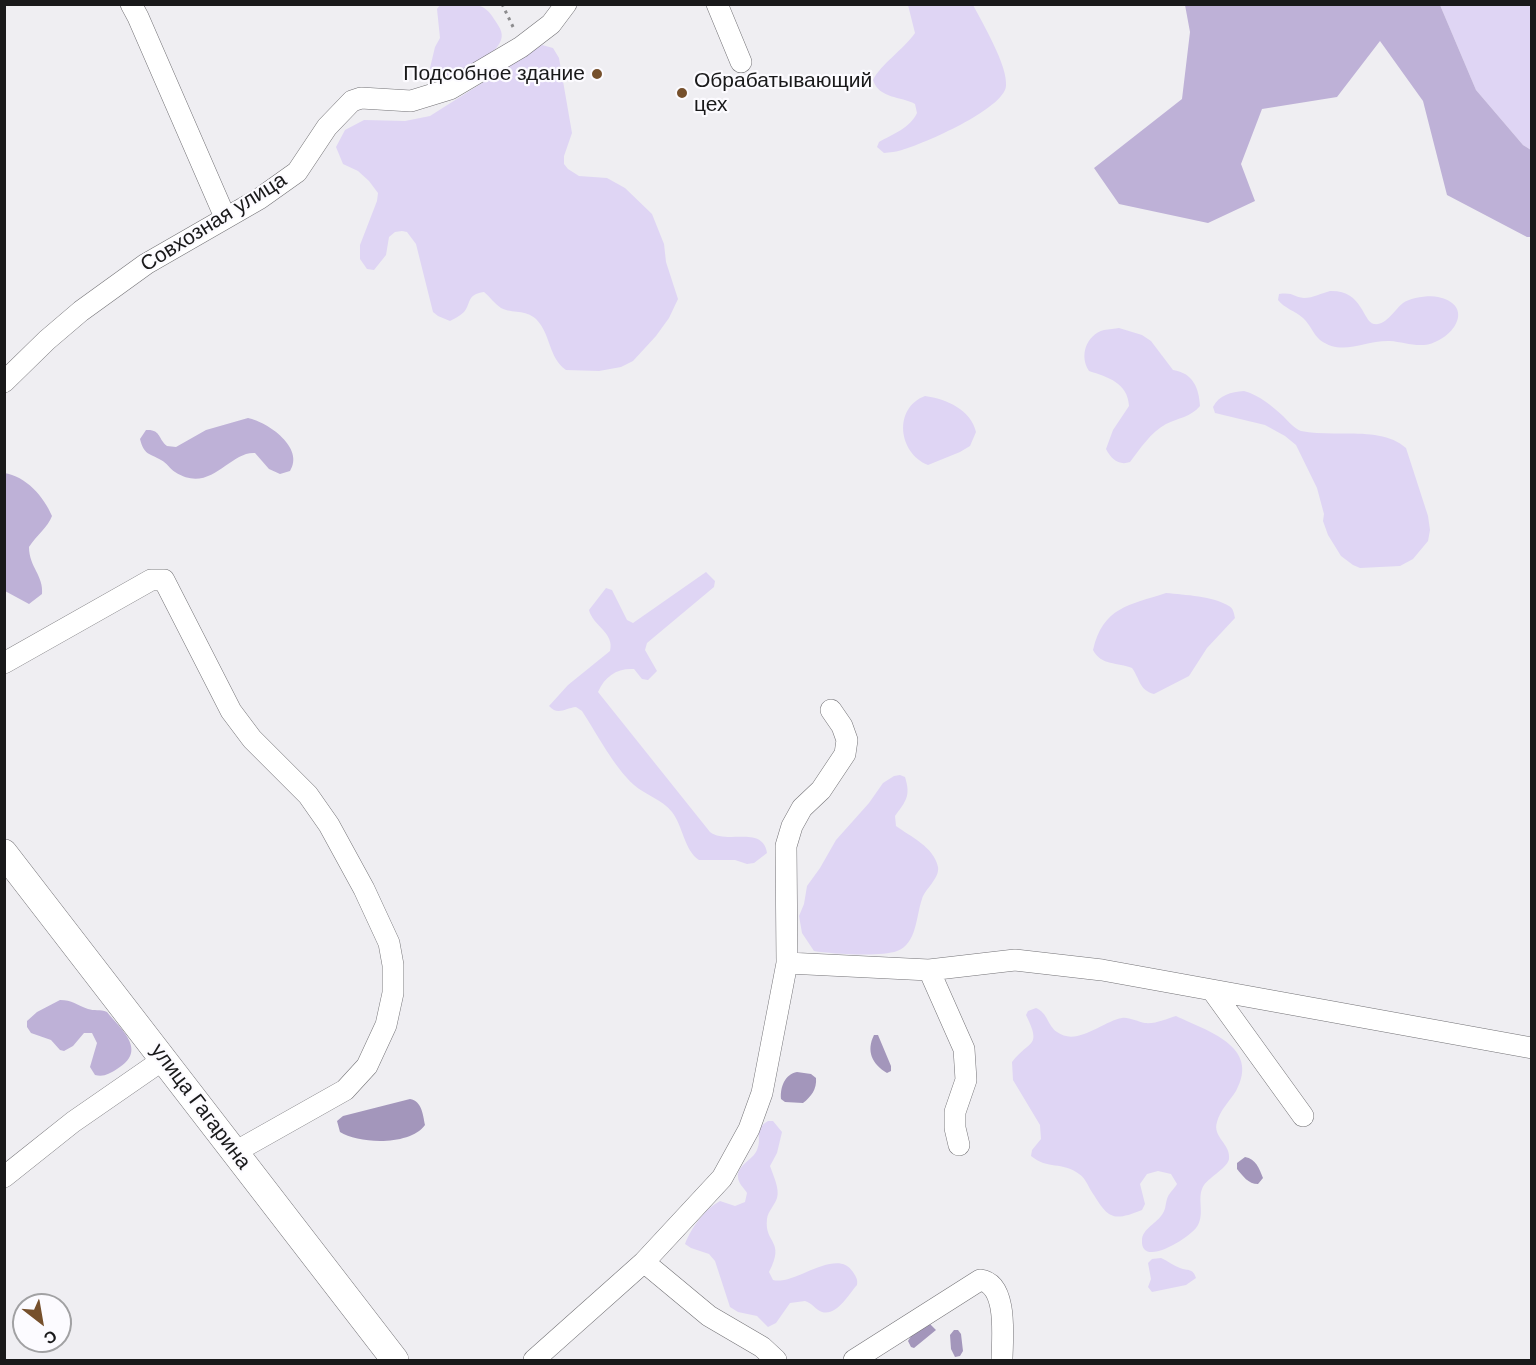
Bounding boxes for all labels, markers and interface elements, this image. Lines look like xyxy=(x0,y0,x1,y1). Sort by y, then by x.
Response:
place label: Подсобное здание xyxy=(403,61,585,87)
marker: Подсобное здание xyxy=(590,67,604,81)
place label: Обрабатывающий цех xyxy=(694,68,872,118)
marker: Обрабатывающий цех xyxy=(675,86,689,100)
street label: Совхозная улица xyxy=(136,168,292,278)
street label: улица Гагарина xyxy=(145,1039,255,1175)
north arrow xyxy=(12,1293,72,1353)
text: С xyxy=(40,1325,61,1349)

